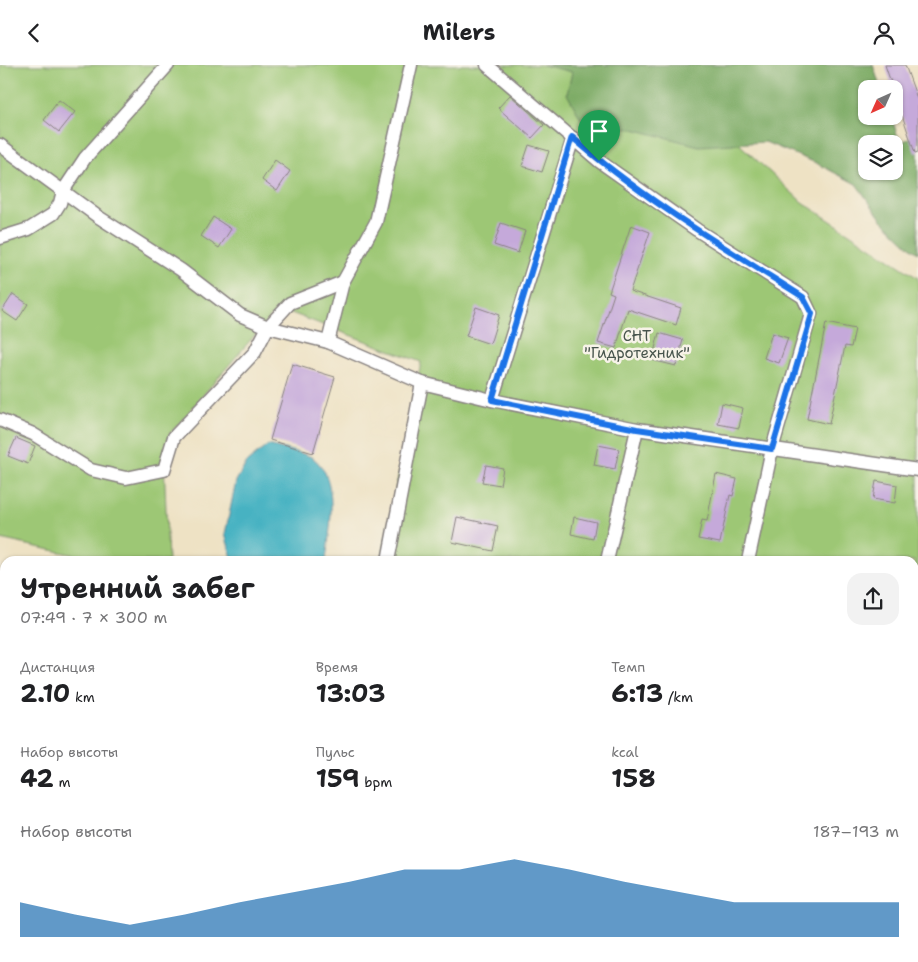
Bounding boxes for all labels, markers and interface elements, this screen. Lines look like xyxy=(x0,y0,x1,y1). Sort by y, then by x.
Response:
text: Milers xyxy=(423,18,495,47)
icon: back xyxy=(20,19,48,47)
icon: person xyxy=(870,19,898,47)
north arrow xyxy=(858,80,902,125)
map controls xyxy=(858,80,903,180)
pin xyxy=(578,110,620,161)
icon: arrive xyxy=(585,117,613,145)
button: layers xyxy=(858,135,903,180)
park label: СНТ "Гидротехник" xyxy=(584,326,690,363)
text: Утренний забег xyxy=(20,569,255,607)
button: share xyxy=(847,573,899,625)
text: 07:49 · 7 × 300 m xyxy=(20,607,167,628)
text: Дистанция xyxy=(20,658,95,676)
text: Время xyxy=(316,658,358,676)
text: Темп xyxy=(611,658,645,676)
text: 2.10 xyxy=(20,676,70,710)
text: 13:03 xyxy=(316,676,385,710)
text: 6:13 xyxy=(611,676,663,710)
text: km xyxy=(70,688,95,706)
text: /km xyxy=(663,688,693,706)
text: Набор высоты xyxy=(20,743,118,761)
text: Пульс xyxy=(316,743,355,761)
text: kcal xyxy=(611,743,639,761)
text: 42 xyxy=(20,761,54,795)
text: 159 xyxy=(316,761,359,795)
text: 158 xyxy=(611,761,656,795)
text: m xyxy=(54,773,70,791)
text: bpm xyxy=(359,773,392,791)
text: Набор высоты xyxy=(20,821,132,842)
text: 187–193 m xyxy=(813,821,899,842)

